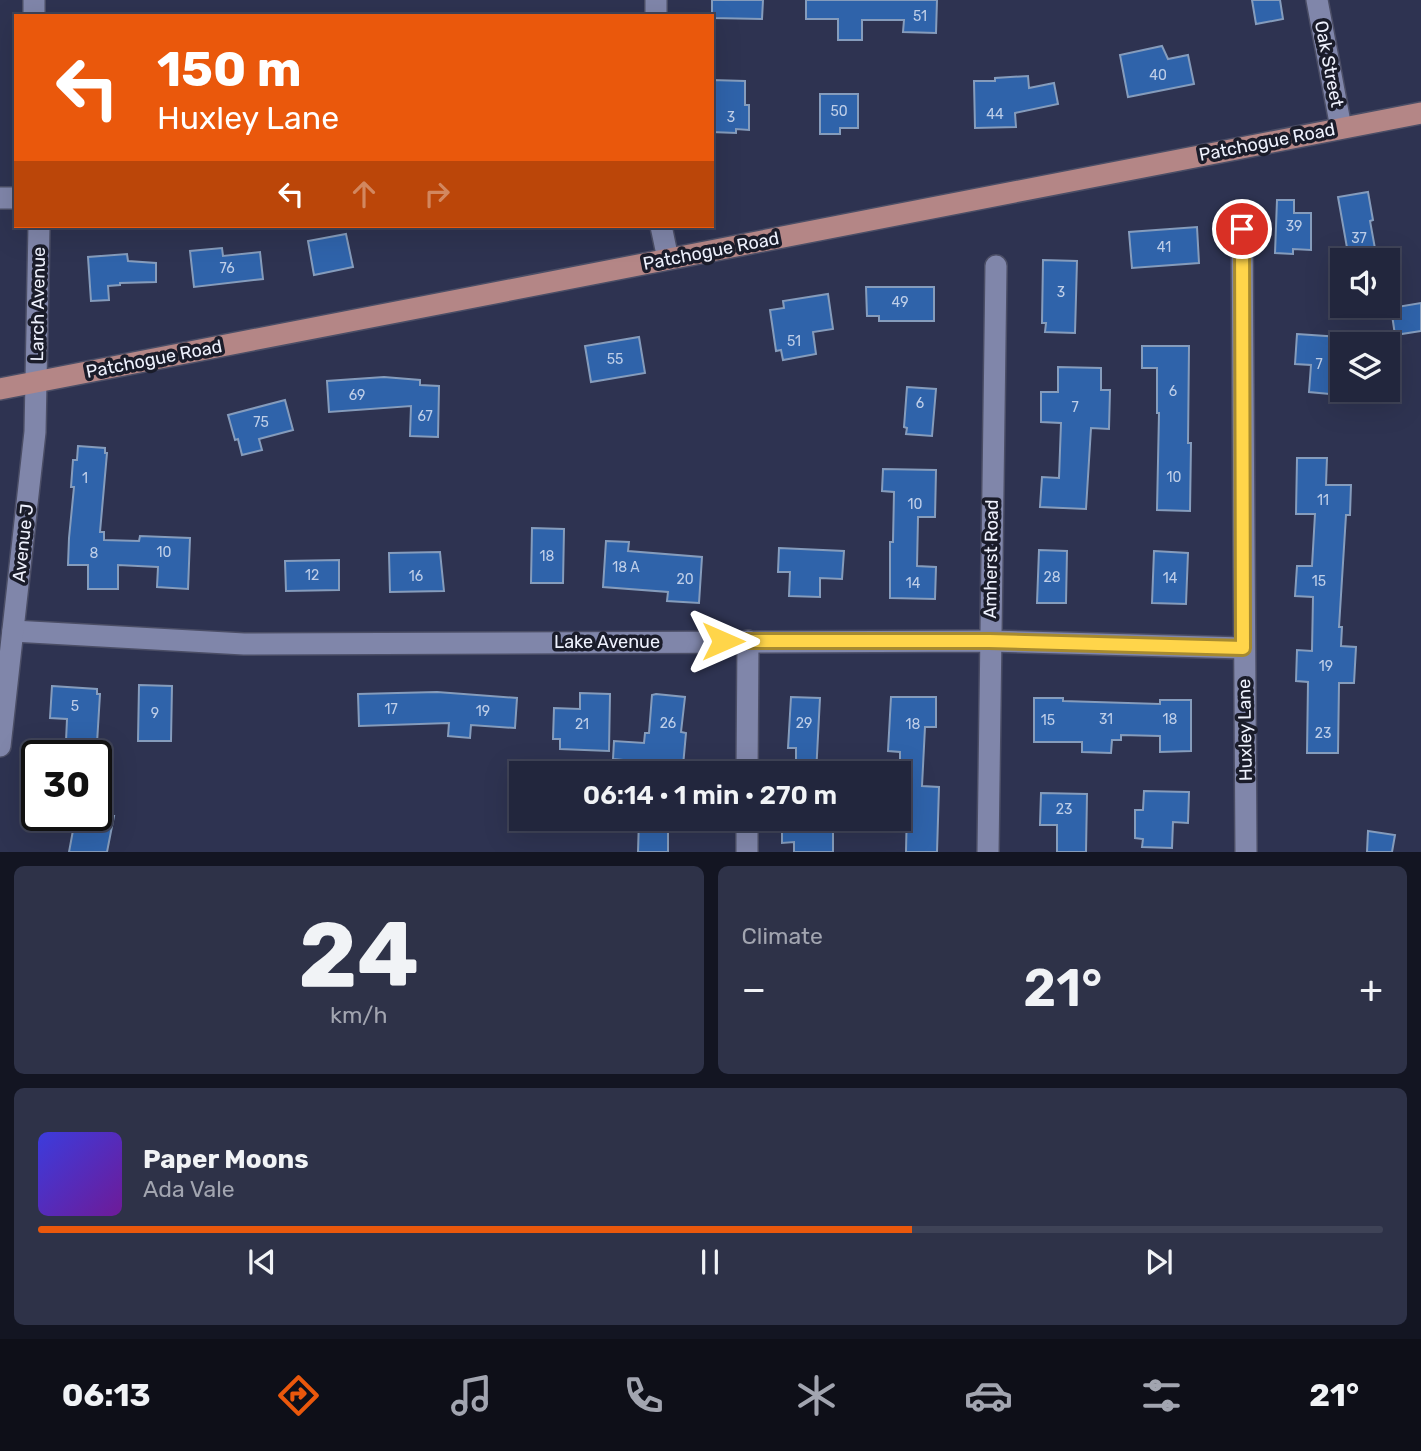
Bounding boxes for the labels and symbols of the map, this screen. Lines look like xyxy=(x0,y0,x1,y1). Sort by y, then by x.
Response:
house number: 51 xyxy=(913,8,927,25)
street label: Oak Street xyxy=(1310,19,1348,109)
house number: 40 xyxy=(1149,67,1167,84)
house number: 50 xyxy=(830,103,848,120)
house number: 44 xyxy=(986,106,1004,123)
house number: 3 xyxy=(727,109,735,126)
street label: Patchogue Road xyxy=(1197,118,1337,166)
pin xyxy=(1212,199,1272,259)
house number: 39 xyxy=(1286,218,1302,235)
street label: Patchogue Road xyxy=(641,227,781,275)
house number: 37 xyxy=(1351,230,1367,247)
house number: 41 xyxy=(1157,239,1171,256)
street label: Larch Avenue xyxy=(26,247,50,361)
house number: 76 xyxy=(219,260,235,277)
house number: 3 xyxy=(1057,284,1065,301)
house number: 49 xyxy=(892,294,908,311)
house number: 51 xyxy=(787,333,801,350)
street label: Patchogue Road xyxy=(84,335,224,383)
house number: 55 xyxy=(607,351,623,368)
house number: 7 xyxy=(1315,356,1323,373)
house number: 6 xyxy=(1169,383,1177,400)
house number: 69 xyxy=(349,387,365,404)
house number: 6 xyxy=(916,395,924,412)
house number: 7 xyxy=(1071,399,1079,416)
house number: 67 xyxy=(417,408,433,425)
house number: 75 xyxy=(253,414,269,431)
house number: 10 xyxy=(1167,469,1182,486)
house number: 1 xyxy=(82,470,88,487)
house number: 11 xyxy=(1317,492,1329,509)
house number: 10 xyxy=(908,496,923,513)
street label: Amherst Road xyxy=(979,499,1003,619)
street label: Avenue J xyxy=(8,503,38,583)
house number: 10 xyxy=(157,544,172,561)
house number: 8 xyxy=(90,545,99,562)
house number: 18 xyxy=(540,548,555,565)
house number: 18 A xyxy=(612,559,640,576)
house number: 12 xyxy=(305,567,319,584)
house number: 16 xyxy=(409,568,423,585)
house number: 28 xyxy=(1043,569,1061,586)
house number: 14 xyxy=(1163,570,1178,587)
house number: 20 xyxy=(676,571,694,588)
house number: 15 xyxy=(1312,573,1326,590)
house number: 14 xyxy=(906,575,921,592)
position arrow xyxy=(686,604,760,678)
street label: Lake Avenue xyxy=(554,631,660,653)
house number: 19 xyxy=(1319,658,1333,675)
street label: Huxley Lane xyxy=(1233,679,1257,781)
house number: 5 xyxy=(71,698,79,715)
house number: 17 xyxy=(384,701,398,718)
house number: 19 xyxy=(476,703,490,720)
house number: 9 xyxy=(151,705,159,722)
house number: 31 xyxy=(1099,711,1113,728)
house number: 18 xyxy=(1163,711,1178,728)
house number: 15 xyxy=(1041,712,1055,729)
house number: 26 xyxy=(660,715,676,732)
house number: 29 xyxy=(796,715,812,732)
house number: 21 xyxy=(575,716,589,733)
house number: 18 xyxy=(906,716,921,733)
house number: 23 xyxy=(1315,725,1331,742)
speed limit sign: 30 xyxy=(21,740,112,831)
house number: 23 xyxy=(1056,801,1072,818)

